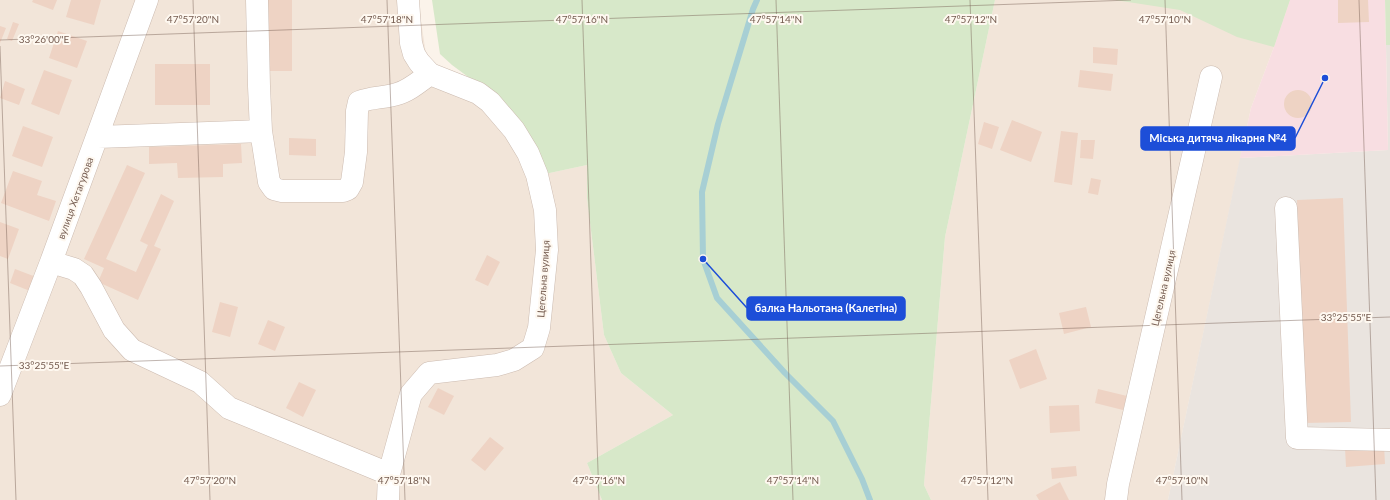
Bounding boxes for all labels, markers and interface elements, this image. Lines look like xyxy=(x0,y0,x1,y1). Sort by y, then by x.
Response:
text: 47°57'20"N xyxy=(167,13,219,25)
text: 47°57'18"N xyxy=(361,13,413,25)
text: 47°57'16"N xyxy=(556,13,608,25)
text: 47°57'14"N xyxy=(750,13,802,25)
text: 47°57'12"N xyxy=(945,13,997,25)
text: 47°57'10"N xyxy=(1139,13,1191,25)
text: 33°26'00"E xyxy=(19,33,69,45)
callout: Міська дитяча лікарня №4 xyxy=(1141,127,1295,150)
text: Міська дитяча лікарня №4 xyxy=(1149,131,1287,144)
street label: вулиця Хетагурова xyxy=(55,155,95,241)
street label: Цегельна вулиця xyxy=(534,240,552,318)
street label: Цегельна вулиця xyxy=(1148,249,1178,327)
callout: балка Нальотана (Калетіна) xyxy=(747,297,905,320)
text: балка Нальотана (Калетіна) xyxy=(755,301,897,314)
text: 33°25'55"E xyxy=(1321,311,1371,323)
text: 33°25'55"E xyxy=(19,359,69,371)
text: 47°57'20"N xyxy=(184,474,236,486)
text: 47°57'18"N xyxy=(378,474,430,486)
text: 47°57'16"N xyxy=(573,474,625,486)
text: 47°57'14"N xyxy=(767,474,819,486)
text: 47°57'12"N xyxy=(961,474,1013,486)
text: 47°57'10"N xyxy=(1156,474,1208,486)

